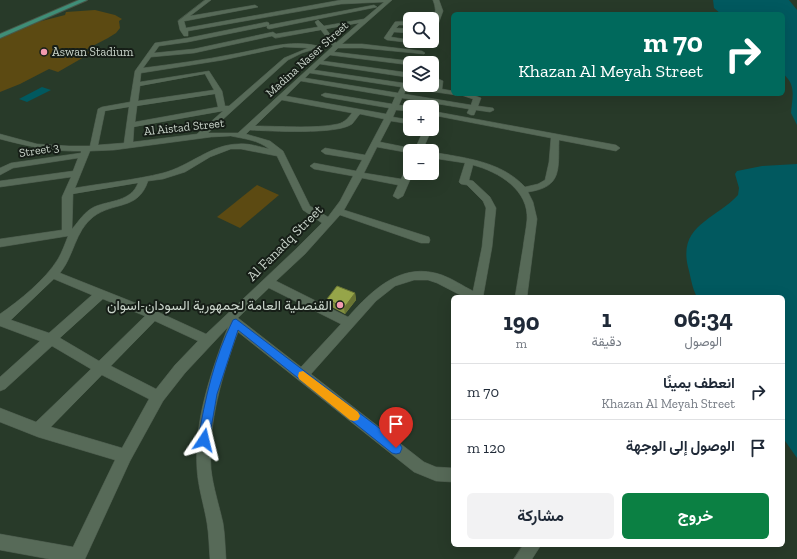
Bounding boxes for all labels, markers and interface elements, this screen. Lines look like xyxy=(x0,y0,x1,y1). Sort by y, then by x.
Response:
map controls xyxy=(403,12,439,180)
button: search xyxy=(403,12,439,48)
street label: Madina Naser Street xyxy=(263,18,351,100)
text: 70 m xyxy=(643,26,703,59)
icon: right xyxy=(717,28,769,80)
place label: Aswan Stadium xyxy=(52,45,134,59)
marker: Aswan Stadium xyxy=(39,47,49,57)
button: layers xyxy=(403,56,439,92)
text: Khazan Al Meyah Street xyxy=(518,60,703,82)
button: + xyxy=(403,100,439,136)
street label: Al Aistad Street xyxy=(143,116,226,138)
street label: Street 3 xyxy=(18,140,60,160)
button: − xyxy=(403,144,439,180)
street label: Al Fanadq Street xyxy=(243,201,327,285)
place label: القنصلية العامة لجمهورية السودان-اسوان xyxy=(107,297,332,314)
marker: القنصلية العامة لجمهورية السودان-اسوان xyxy=(335,300,345,310)
text: 1 xyxy=(602,304,611,333)
text: 06:34 xyxy=(674,304,733,333)
text: 190 xyxy=(503,307,540,336)
text: دقيقة xyxy=(592,334,622,349)
text: الوصول xyxy=(685,334,722,349)
text: m xyxy=(516,336,527,351)
text: انعطف يمينًا xyxy=(663,374,735,392)
icon: right xyxy=(747,381,769,403)
text: 70 m xyxy=(467,383,499,401)
text: Khazan Al Meyah Street xyxy=(602,396,735,411)
pin xyxy=(379,407,413,448)
icon: arrive xyxy=(385,413,407,435)
position arrow xyxy=(183,419,225,461)
text: الوصول إلى الوجهة xyxy=(626,437,735,455)
icon: arrive xyxy=(747,437,769,459)
text: 120 m xyxy=(467,439,506,457)
button: مشاركة xyxy=(467,493,614,539)
button: خروج xyxy=(622,493,769,539)

